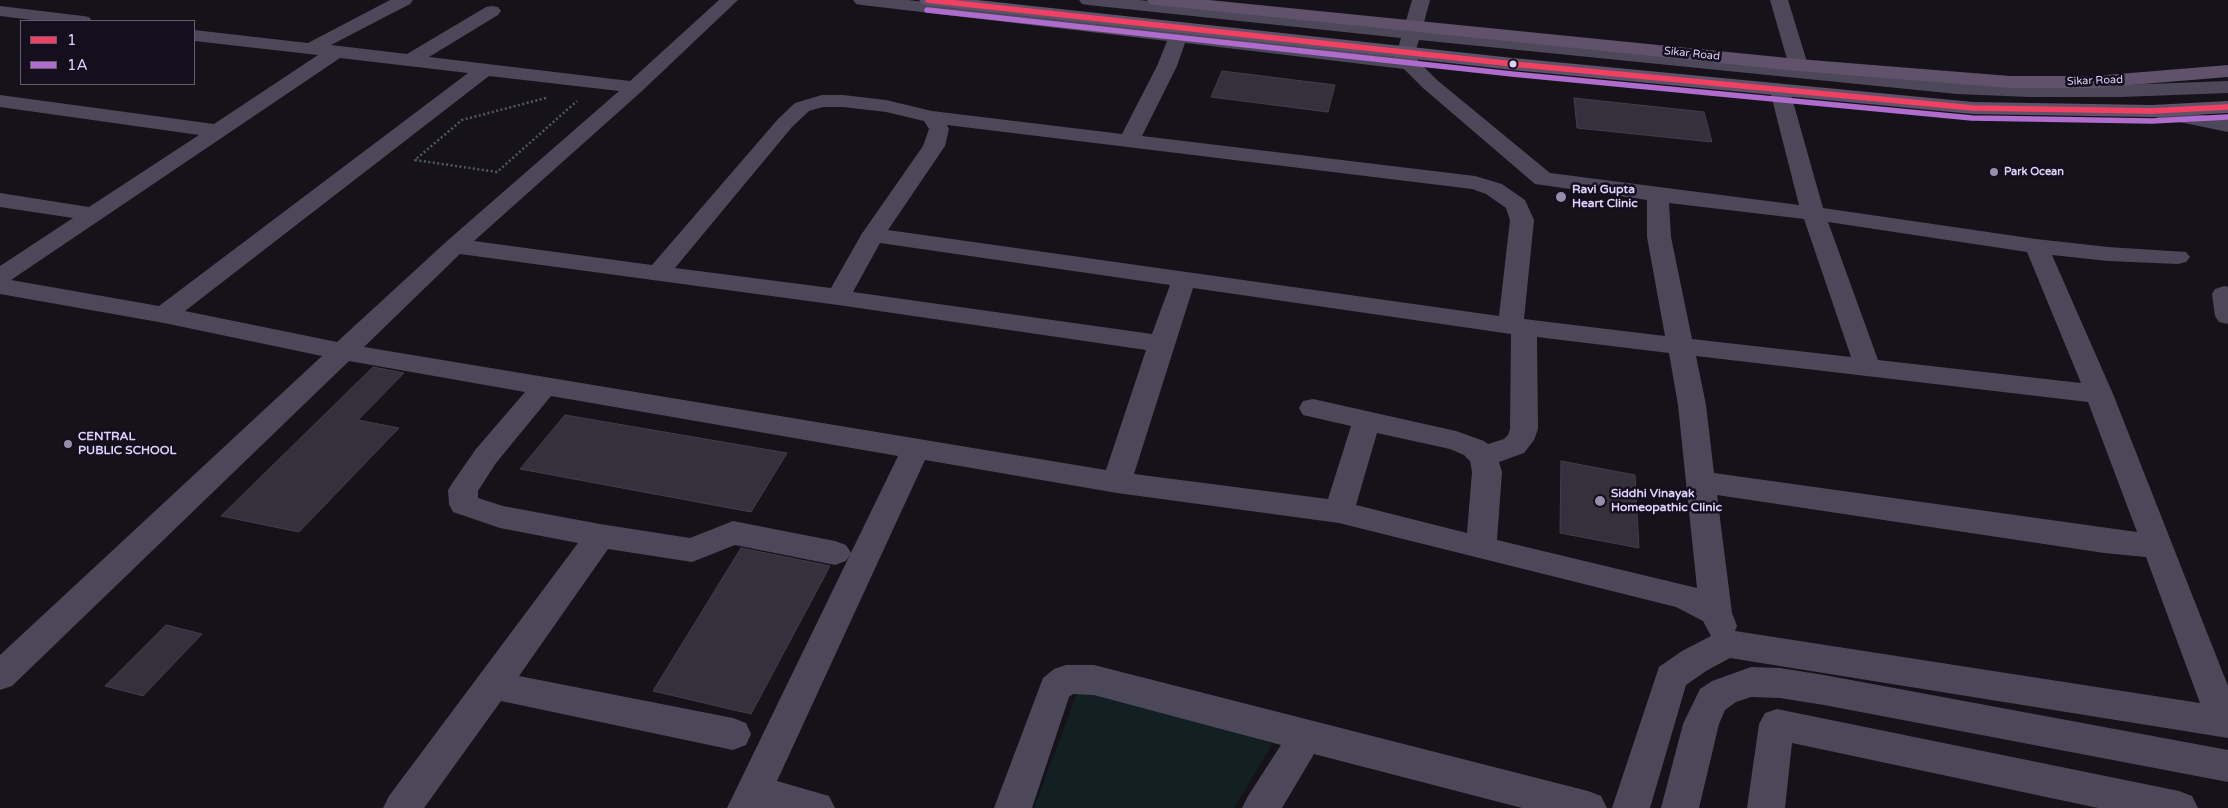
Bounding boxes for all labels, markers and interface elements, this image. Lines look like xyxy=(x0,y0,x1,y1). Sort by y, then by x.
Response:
legend xyxy=(20,20,195,85)
text: 1 xyxy=(67,31,76,49)
street label: Sikar Road xyxy=(1663,44,1721,64)
text: 1A xyxy=(67,56,88,74)
unlabelled marker xyxy=(1508,59,1518,69)
street label: Sikar Road xyxy=(2067,73,2123,89)
place label: Park Ocean xyxy=(2004,165,2064,179)
marker: Park Ocean xyxy=(1988,166,2000,178)
place label: Ravi Gupta Heart Clinic xyxy=(1572,183,1638,211)
marker: Ravi Gupta Heart Clinic xyxy=(1554,190,1568,204)
place label: CENTRAL PUBLIC SCHOOL xyxy=(78,430,176,458)
marker: CENTRAL PUBLIC SCHOOL xyxy=(62,438,74,450)
place label: Siddhi Vinayak Homeopathic Clinic xyxy=(1611,487,1722,515)
marker: Siddhi Vinayak Homeopathic Clinic xyxy=(1593,494,1607,508)

